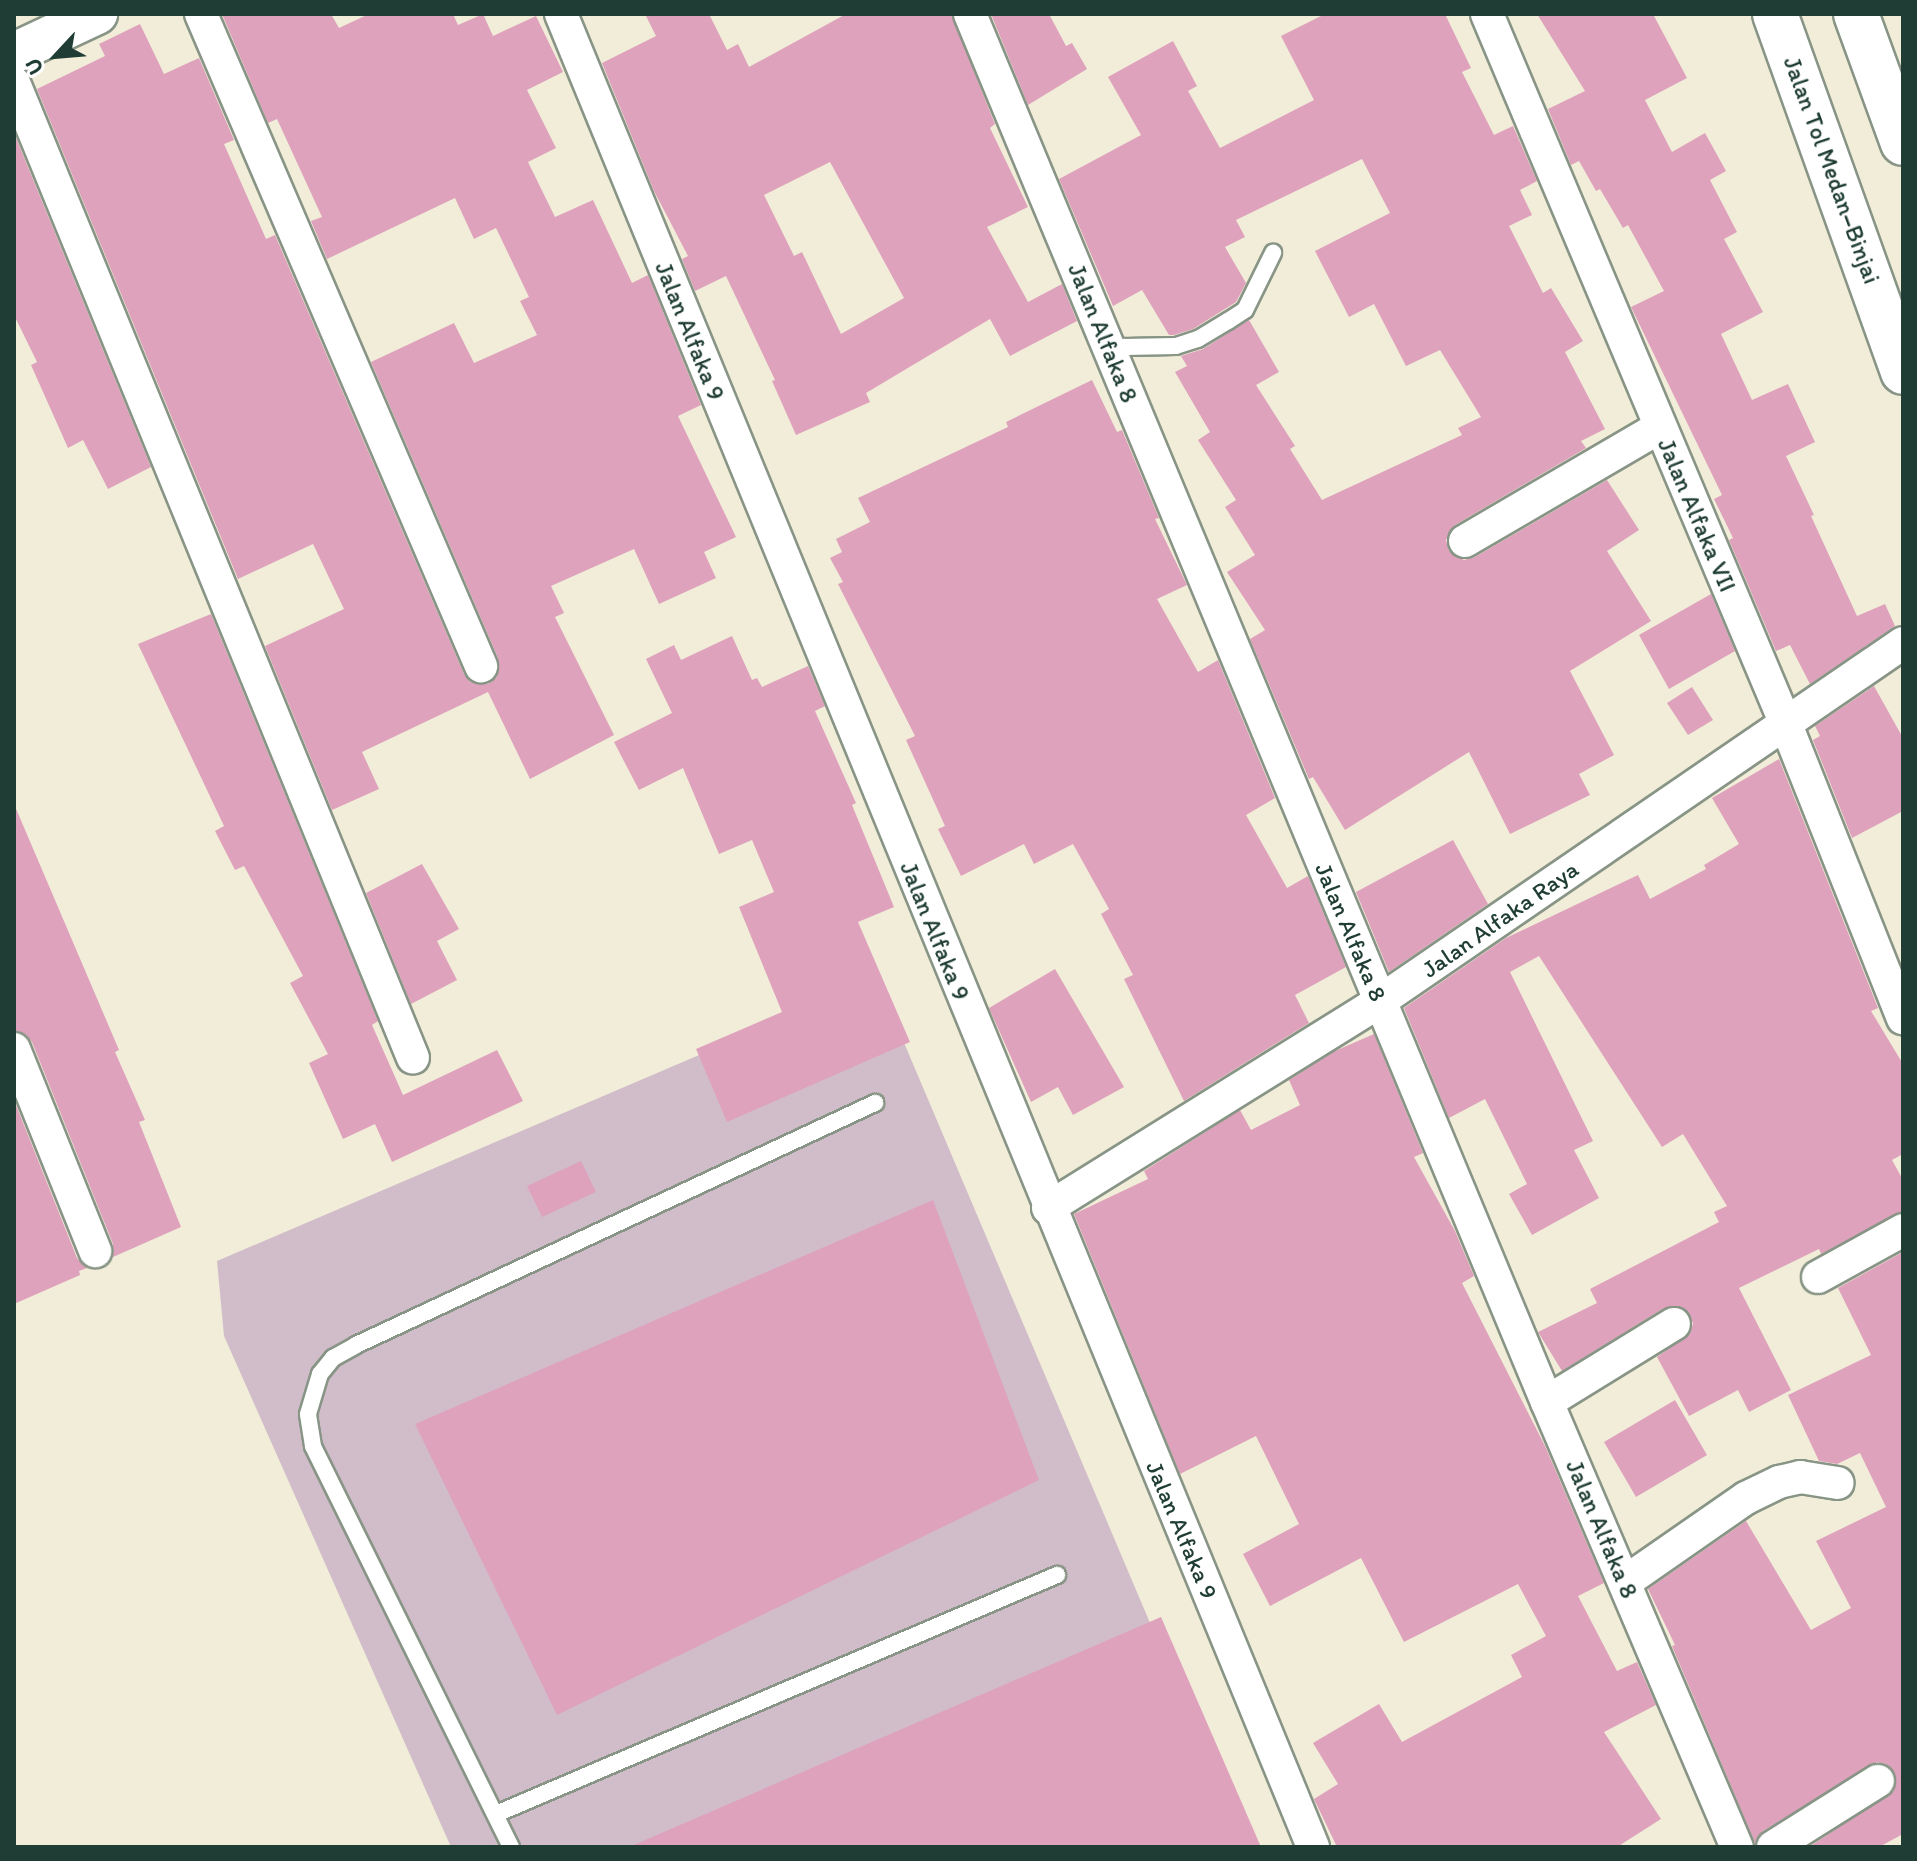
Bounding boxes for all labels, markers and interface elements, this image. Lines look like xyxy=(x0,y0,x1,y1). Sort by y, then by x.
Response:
north arrow xyxy=(16,16,96,96)
text: U xyxy=(19,54,49,79)
street label: Jalan Tol Medan–Binjai xyxy=(1778,54,1886,286)
street label: Jalan Alfaka 9 xyxy=(649,258,731,404)
street label: Jalan Alfaka 8 xyxy=(1062,259,1144,407)
street label: Jalan Alfaka VII xyxy=(1652,434,1742,596)
street label: Jalan Alfaka Raya xyxy=(1417,855,1583,983)
street label: Jalan Alfaka 9 xyxy=(894,858,976,1004)
street label: Jalan Alfaka 8 xyxy=(1309,859,1393,1005)
street label: Jalan Alfaka 8 xyxy=(1560,1456,1644,1602)
street label: Jalan Alfaka 9 xyxy=(1140,1457,1224,1603)

